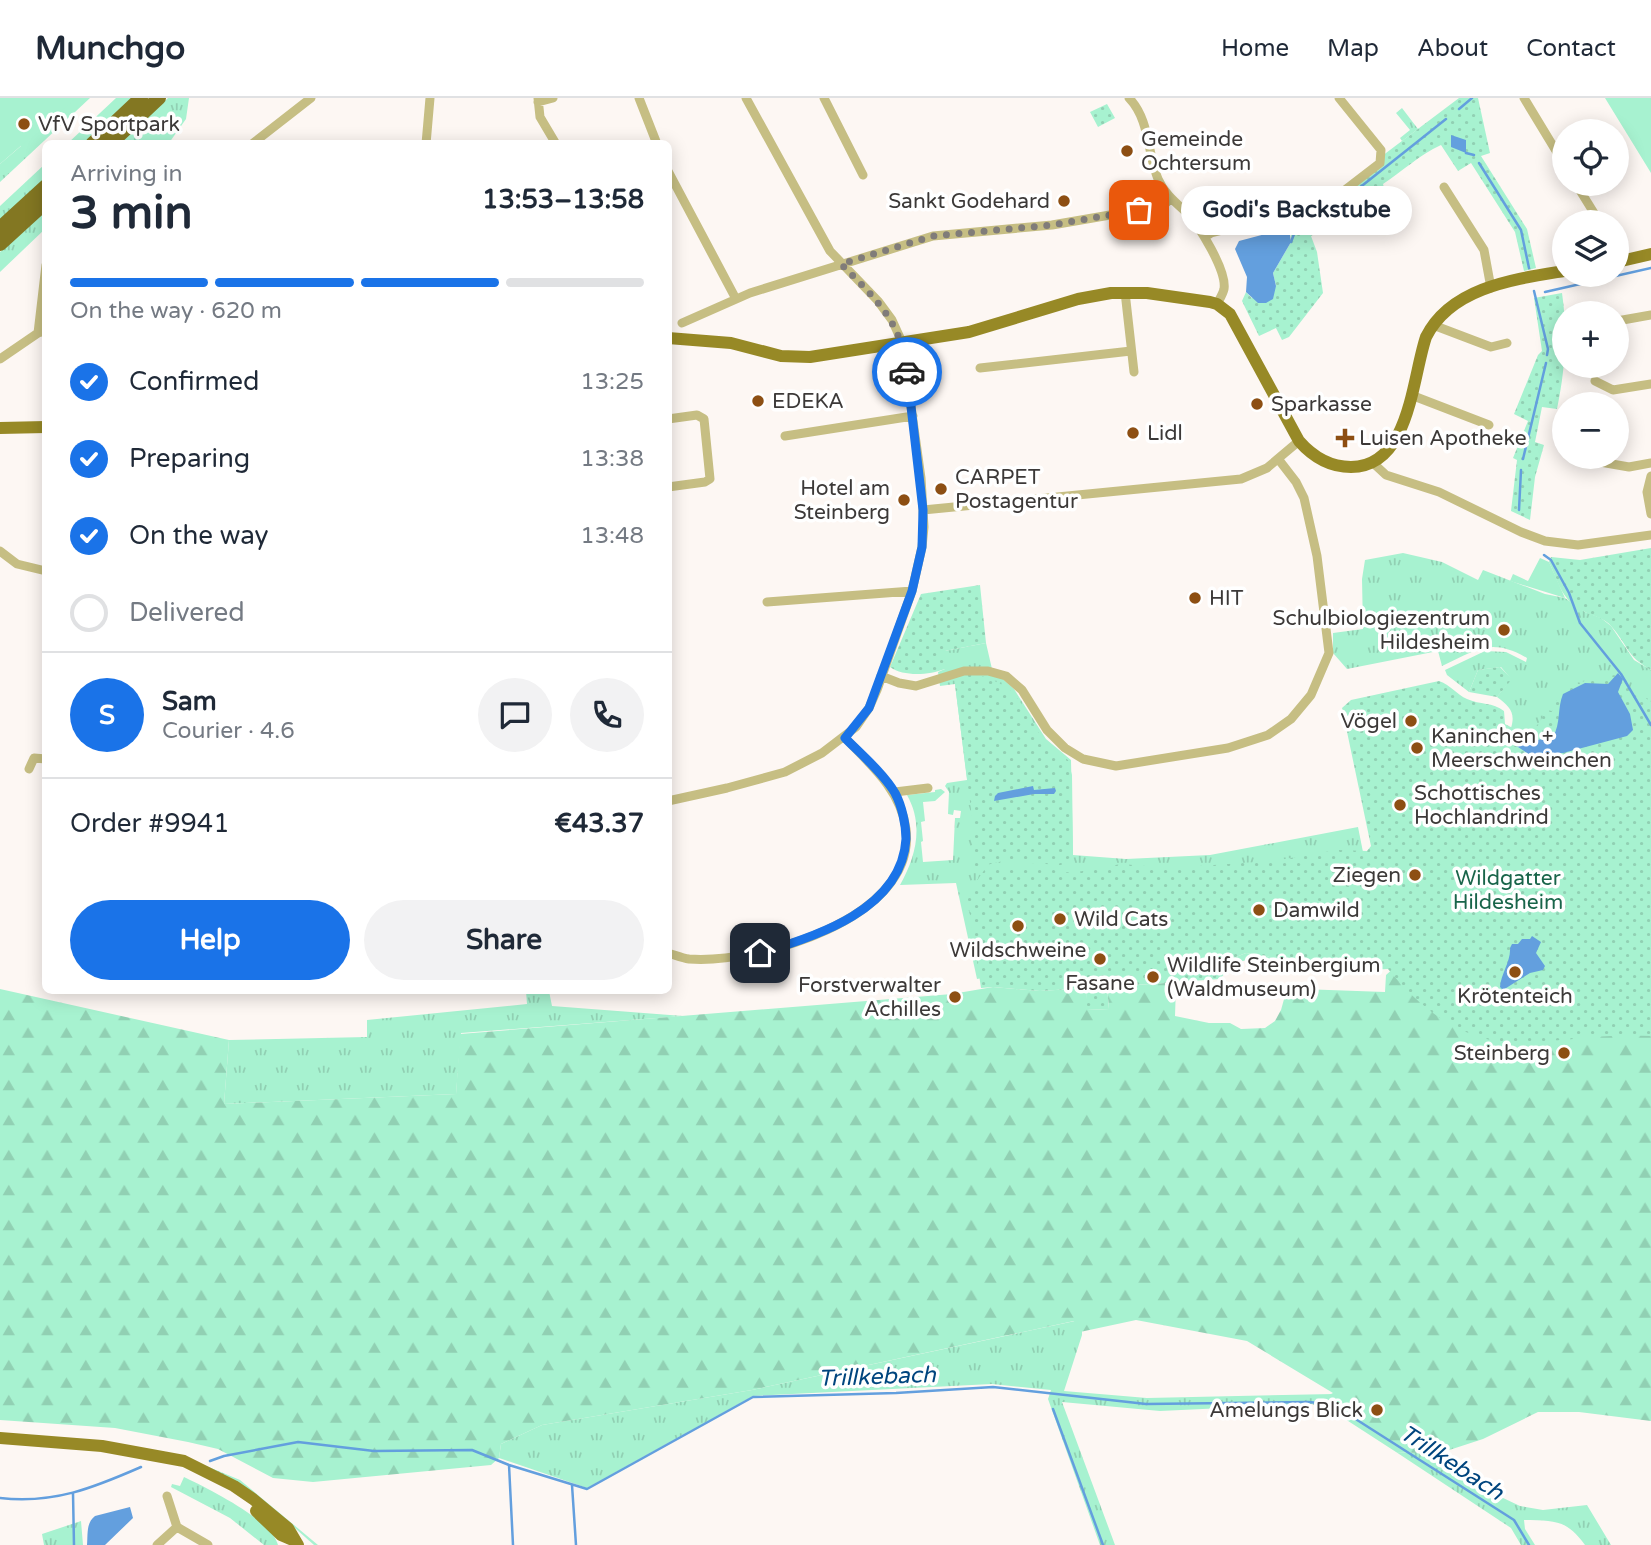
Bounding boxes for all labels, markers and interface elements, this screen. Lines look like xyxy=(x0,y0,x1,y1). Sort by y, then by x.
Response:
text: Munchgo xyxy=(35,29,185,68)
text: Home xyxy=(1221,34,1289,63)
text: Map xyxy=(1327,34,1379,63)
text: About xyxy=(1417,34,1488,63)
text: Contact xyxy=(1526,34,1616,63)
place label: VfV Sportpark xyxy=(38,112,180,137)
marker: VfV Sportpark xyxy=(16,116,32,132)
map controls xyxy=(1552,119,1629,469)
button: locate xyxy=(1552,119,1629,196)
place label: Gemeinde Ochtersum xyxy=(1141,127,1251,176)
marker: Gemeinde Ochtersum xyxy=(1119,143,1135,159)
text: Arriving in xyxy=(70,160,183,188)
pin xyxy=(1109,180,1169,240)
text: 13:53–13:58 xyxy=(482,184,644,215)
text: 3 min xyxy=(70,186,193,241)
callout: Godi's Backstube xyxy=(1181,186,1412,234)
place label: Sankt Godehard xyxy=(888,189,1050,214)
icon: bag xyxy=(1120,191,1158,229)
marker: Sankt Godehard xyxy=(1056,193,1072,209)
text: Godi's Backstube xyxy=(1202,196,1391,224)
button: layers xyxy=(1552,210,1629,287)
text: On the way · 620 m xyxy=(70,297,282,325)
button: + xyxy=(1552,301,1629,378)
courier xyxy=(872,337,942,407)
icon: car xyxy=(888,353,926,391)
icon: check xyxy=(70,363,108,401)
text: Confirmed xyxy=(129,366,259,397)
text: 13:25 xyxy=(580,368,644,396)
place label: EDEKA xyxy=(772,389,844,414)
place label: Sparkasse xyxy=(1271,392,1372,417)
button: − xyxy=(1552,392,1629,469)
marker: EDEKA xyxy=(750,393,766,409)
marker: Sparkasse xyxy=(1249,396,1265,412)
place label: Lidl xyxy=(1147,421,1183,446)
marker: Lidl xyxy=(1125,425,1141,441)
place label: Luisen Apotheke xyxy=(1359,426,1527,451)
marker: Luisen Apotheke xyxy=(1337,430,1353,446)
icon: check xyxy=(70,440,108,478)
text: Preparing xyxy=(129,443,250,474)
text: 13:38 xyxy=(580,445,644,473)
place label: CARPET Postagentur xyxy=(955,465,1078,514)
place label: Hotel am Steinberg xyxy=(794,476,890,525)
marker: CARPET Postagentur xyxy=(933,481,949,497)
marker: Hotel am Steinberg xyxy=(896,492,912,508)
icon: check xyxy=(70,517,108,555)
text: On the way xyxy=(129,520,269,551)
text: 13:48 xyxy=(580,522,644,550)
place label: HIT xyxy=(1209,586,1244,611)
marker: HIT xyxy=(1187,590,1203,606)
text: Delivered xyxy=(129,597,245,628)
place label: Schulbiologiezentrum Hildesheim xyxy=(1273,606,1490,655)
marker: Schulbiologiezentrum Hildesheim xyxy=(1496,622,1512,638)
button: chat xyxy=(478,678,552,752)
button: phone xyxy=(570,678,644,752)
text: Sam xyxy=(162,686,217,717)
text: S xyxy=(99,700,115,731)
place label: Vögel xyxy=(1340,709,1397,734)
marker: Vögel xyxy=(1403,713,1419,729)
text: Courier · 4.6 xyxy=(162,717,295,745)
place label: Kaninchen + Meerschweinchen xyxy=(1431,724,1612,773)
marker: Kaninchen + Meerschweinchen xyxy=(1409,740,1425,756)
place label: Schottisches Hochlandrind xyxy=(1414,781,1549,830)
marker: Schottisches Hochlandrind xyxy=(1392,797,1408,813)
text: Order #9941 xyxy=(70,808,230,839)
text: €43.37 xyxy=(554,808,644,839)
place label: Ziegen xyxy=(1333,863,1401,888)
park label: Wildgatter Hildesheim xyxy=(1453,866,1563,915)
marker: Ziegen xyxy=(1407,867,1423,883)
place label: Damwild xyxy=(1273,898,1360,923)
button: Help xyxy=(70,900,350,980)
button: Share xyxy=(364,900,644,980)
marker: Damwild xyxy=(1251,902,1267,918)
place label: Wild Cats xyxy=(1074,907,1168,932)
marker: Wild Cats xyxy=(1052,911,1068,927)
marker: Wildschweine xyxy=(1010,918,1026,934)
pin xyxy=(730,923,790,983)
icon: home xyxy=(741,934,779,972)
place label: Wildschweine xyxy=(950,938,1087,963)
marker: Fasane xyxy=(1092,951,1108,967)
place label: Wildlife Steinbergium (Waldmuseum) xyxy=(1167,953,1381,1002)
marker: Krötenteich xyxy=(1507,964,1523,980)
marker: Wildlife Steinbergium (Waldmuseum) xyxy=(1145,969,1161,985)
place label: Fasane xyxy=(1065,971,1135,996)
place label: Forstverwalter Achilles xyxy=(798,973,941,1022)
place label: Krötenteich xyxy=(1457,984,1573,1009)
marker: Forstverwalter Achilles xyxy=(947,989,963,1005)
place label: Steinberg xyxy=(1454,1041,1550,1066)
marker: Steinberg xyxy=(1556,1045,1572,1061)
water label: Trillkebach xyxy=(818,1361,937,1393)
place label: Amelungs Blick xyxy=(1209,1398,1363,1423)
marker: Amelungs Blick xyxy=(1369,1402,1385,1418)
water label: Trillkebach xyxy=(1394,1419,1509,1507)

